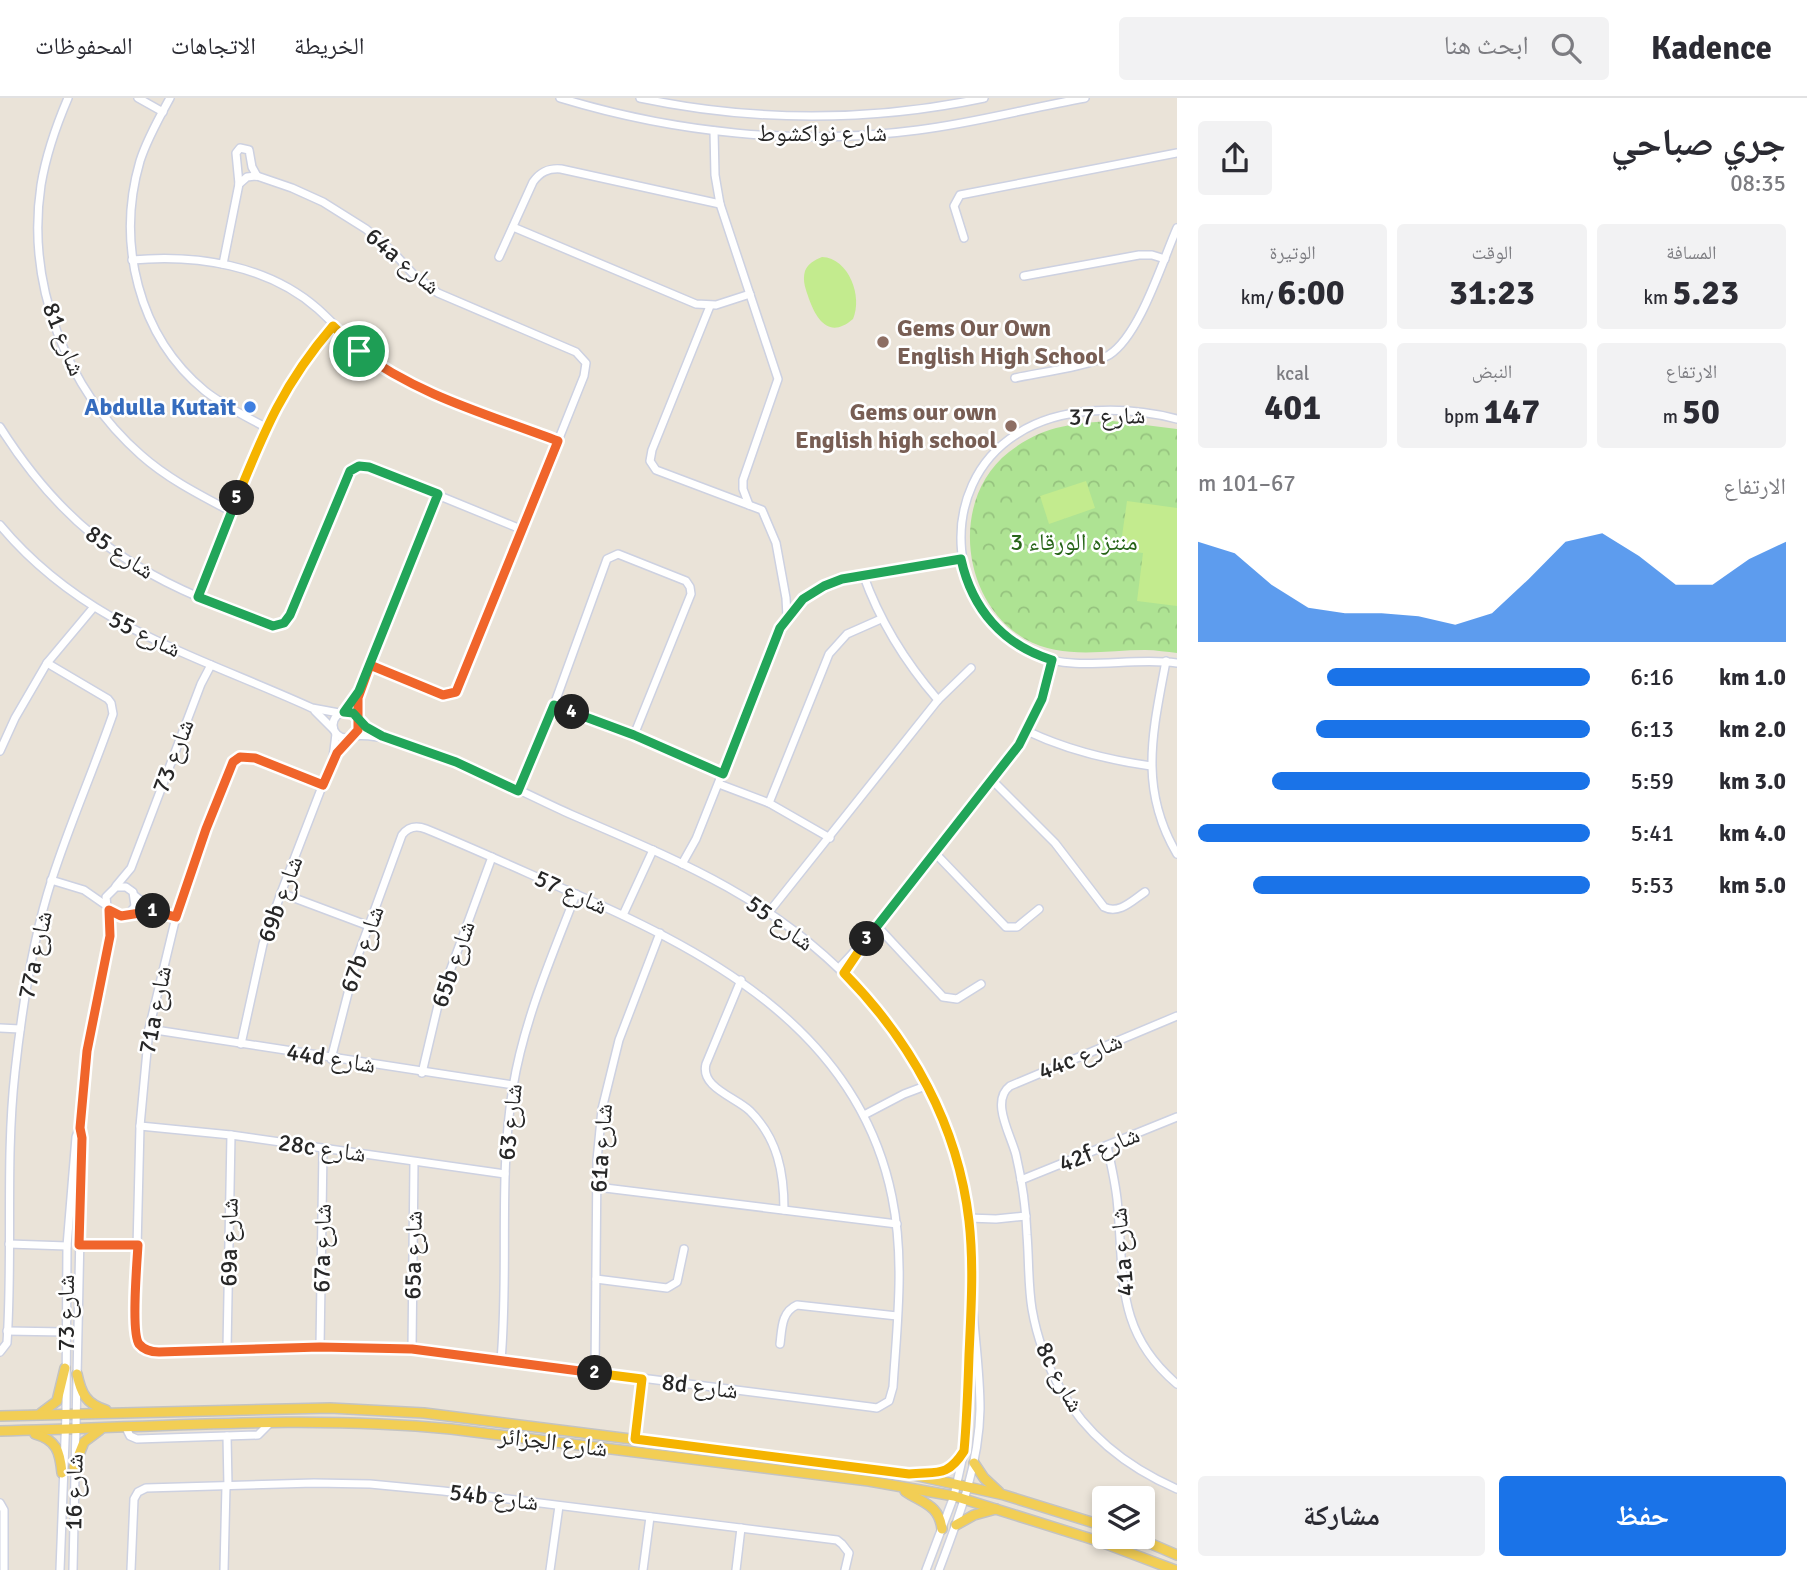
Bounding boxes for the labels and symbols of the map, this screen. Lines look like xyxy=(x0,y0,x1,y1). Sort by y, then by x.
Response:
street label: شارع نواكشوط xyxy=(757,118,887,148)
street label: 64a شارع xyxy=(359,221,447,301)
street label: شارع 81 xyxy=(36,298,92,380)
place label: Gems Our Own English High School xyxy=(897,313,1106,371)
pin xyxy=(329,321,389,381)
marker: Gems Our Own English High School xyxy=(875,334,891,350)
place label: Abdulla Kutait xyxy=(84,392,236,422)
place label: Gems our own English high school xyxy=(795,397,997,455)
marker: Abdulla Kutait xyxy=(242,399,258,415)
street label: شارع 37 xyxy=(1068,400,1146,432)
marker: Gems our own English high school xyxy=(1003,418,1019,434)
pin: 5 xyxy=(219,480,254,516)
street label: شارع 85 xyxy=(80,518,160,586)
park label: منتزه الورقاء 3 xyxy=(1010,527,1138,557)
street label: شارع 55 xyxy=(104,604,186,664)
pin: 4 xyxy=(554,694,590,730)
street label: شارع 73 xyxy=(145,715,201,797)
street label: 69b شارع xyxy=(251,852,309,946)
street label: شارع 57 xyxy=(530,863,612,921)
street label: شارع 55 xyxy=(740,888,820,958)
pin: 1 xyxy=(136,894,170,928)
street label: 67b شارع xyxy=(333,902,391,996)
street label: 77a شارع xyxy=(11,908,59,1002)
street label: 65b شارع xyxy=(424,917,482,1011)
pin: 3 xyxy=(850,922,884,956)
street label: 71a شارع xyxy=(132,963,178,1057)
street label: 44c شارع xyxy=(1034,1026,1126,1086)
street label: 44d شارع xyxy=(284,1036,378,1080)
street label: شارع 63 xyxy=(491,1082,529,1162)
street label: 61a شارع xyxy=(583,1103,619,1193)
street label: 42f شارع xyxy=(1054,1119,1144,1179)
street label: 28c شارع xyxy=(276,1127,368,1169)
street label: 69a شارع xyxy=(213,1197,245,1287)
street label: 67a شارع xyxy=(306,1203,338,1293)
street label: 41a شارع xyxy=(1103,1206,1141,1298)
street label: 65a شارع xyxy=(397,1210,429,1300)
street label: شارع 73 xyxy=(51,1275,81,1351)
street label: 8c شارع xyxy=(1029,1337,1091,1417)
pin: 2 xyxy=(578,1356,612,1390)
street label: 8d شارع xyxy=(660,1366,740,1406)
street label: شارع الجزائر xyxy=(496,1420,609,1464)
street label: شارع 16 xyxy=(58,1453,90,1531)
street label: 54b شارع xyxy=(448,1477,540,1517)

